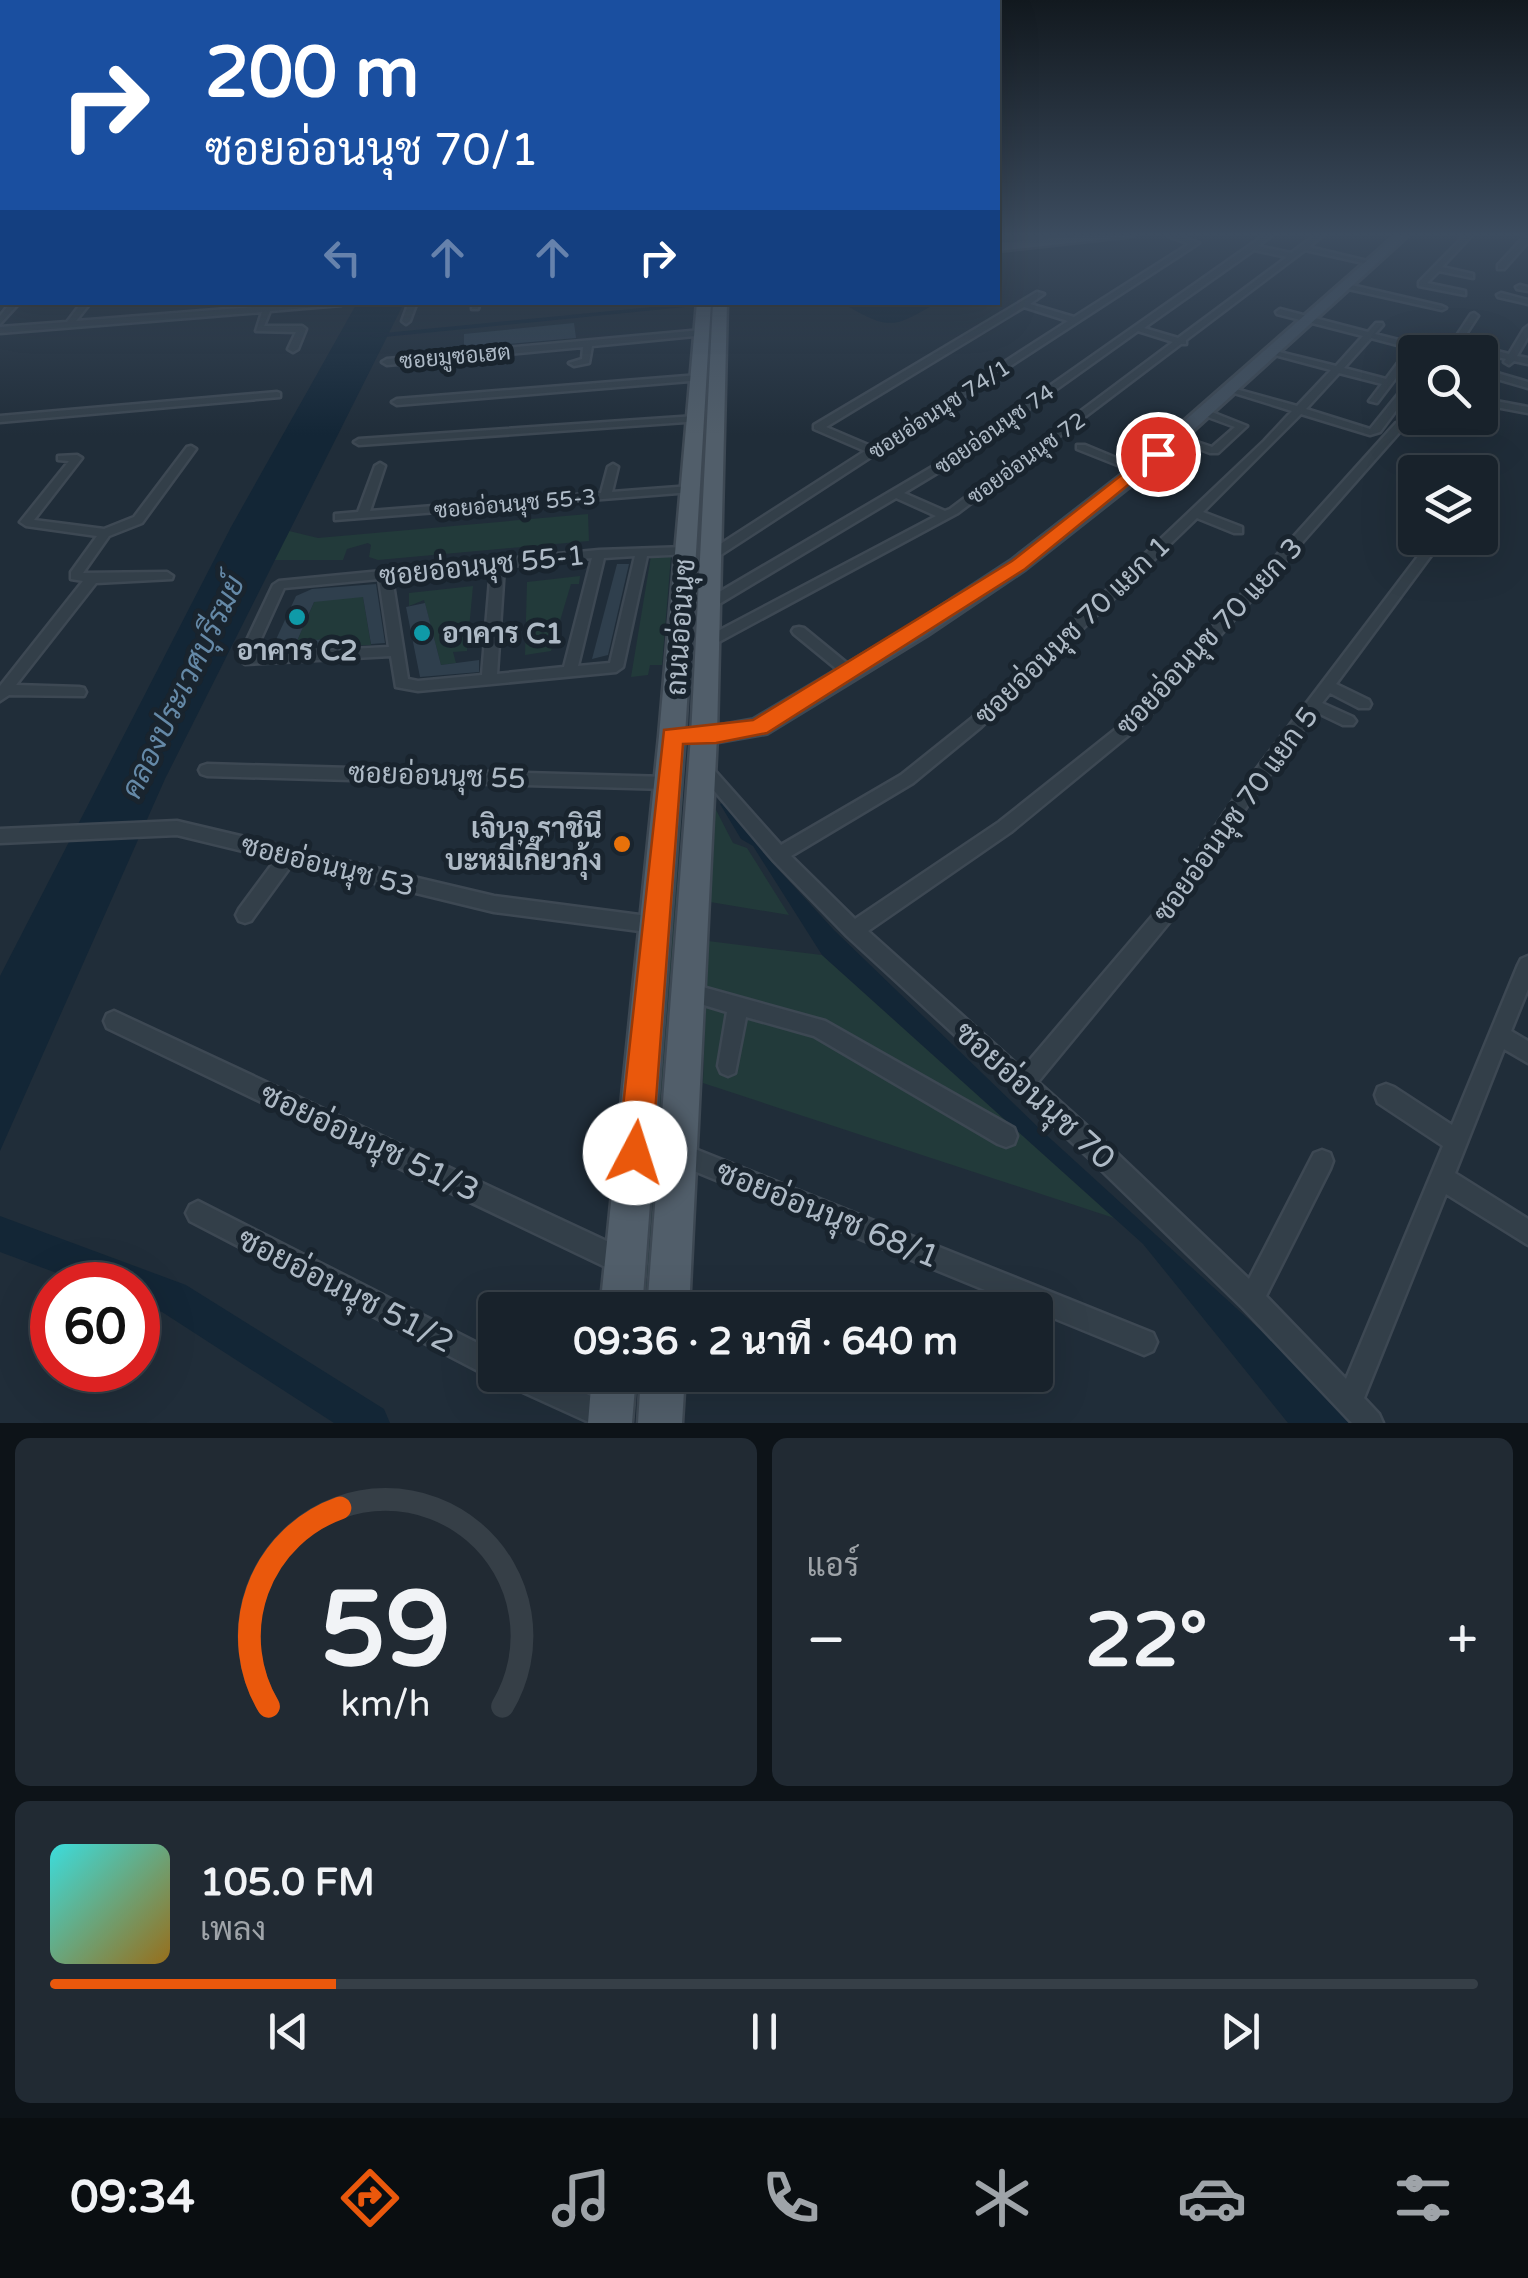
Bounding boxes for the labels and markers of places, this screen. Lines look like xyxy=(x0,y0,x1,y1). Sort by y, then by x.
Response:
pin xyxy=(1116,412,1201,497)
marker: อาคาร C2 xyxy=(286,606,308,628)
place label: อาคาร C1 xyxy=(442,617,563,651)
marker: อาคาร C1 xyxy=(411,622,433,644)
place label: อาคาร C2 xyxy=(236,634,358,668)
place label: เจินจู ราชินี บะหมี่เกี๊ยวกุ้ง xyxy=(445,810,602,880)
marker: เจินจู ราชินี บะหมี่เกี๊ยวกุ้ง xyxy=(611,833,633,855)

